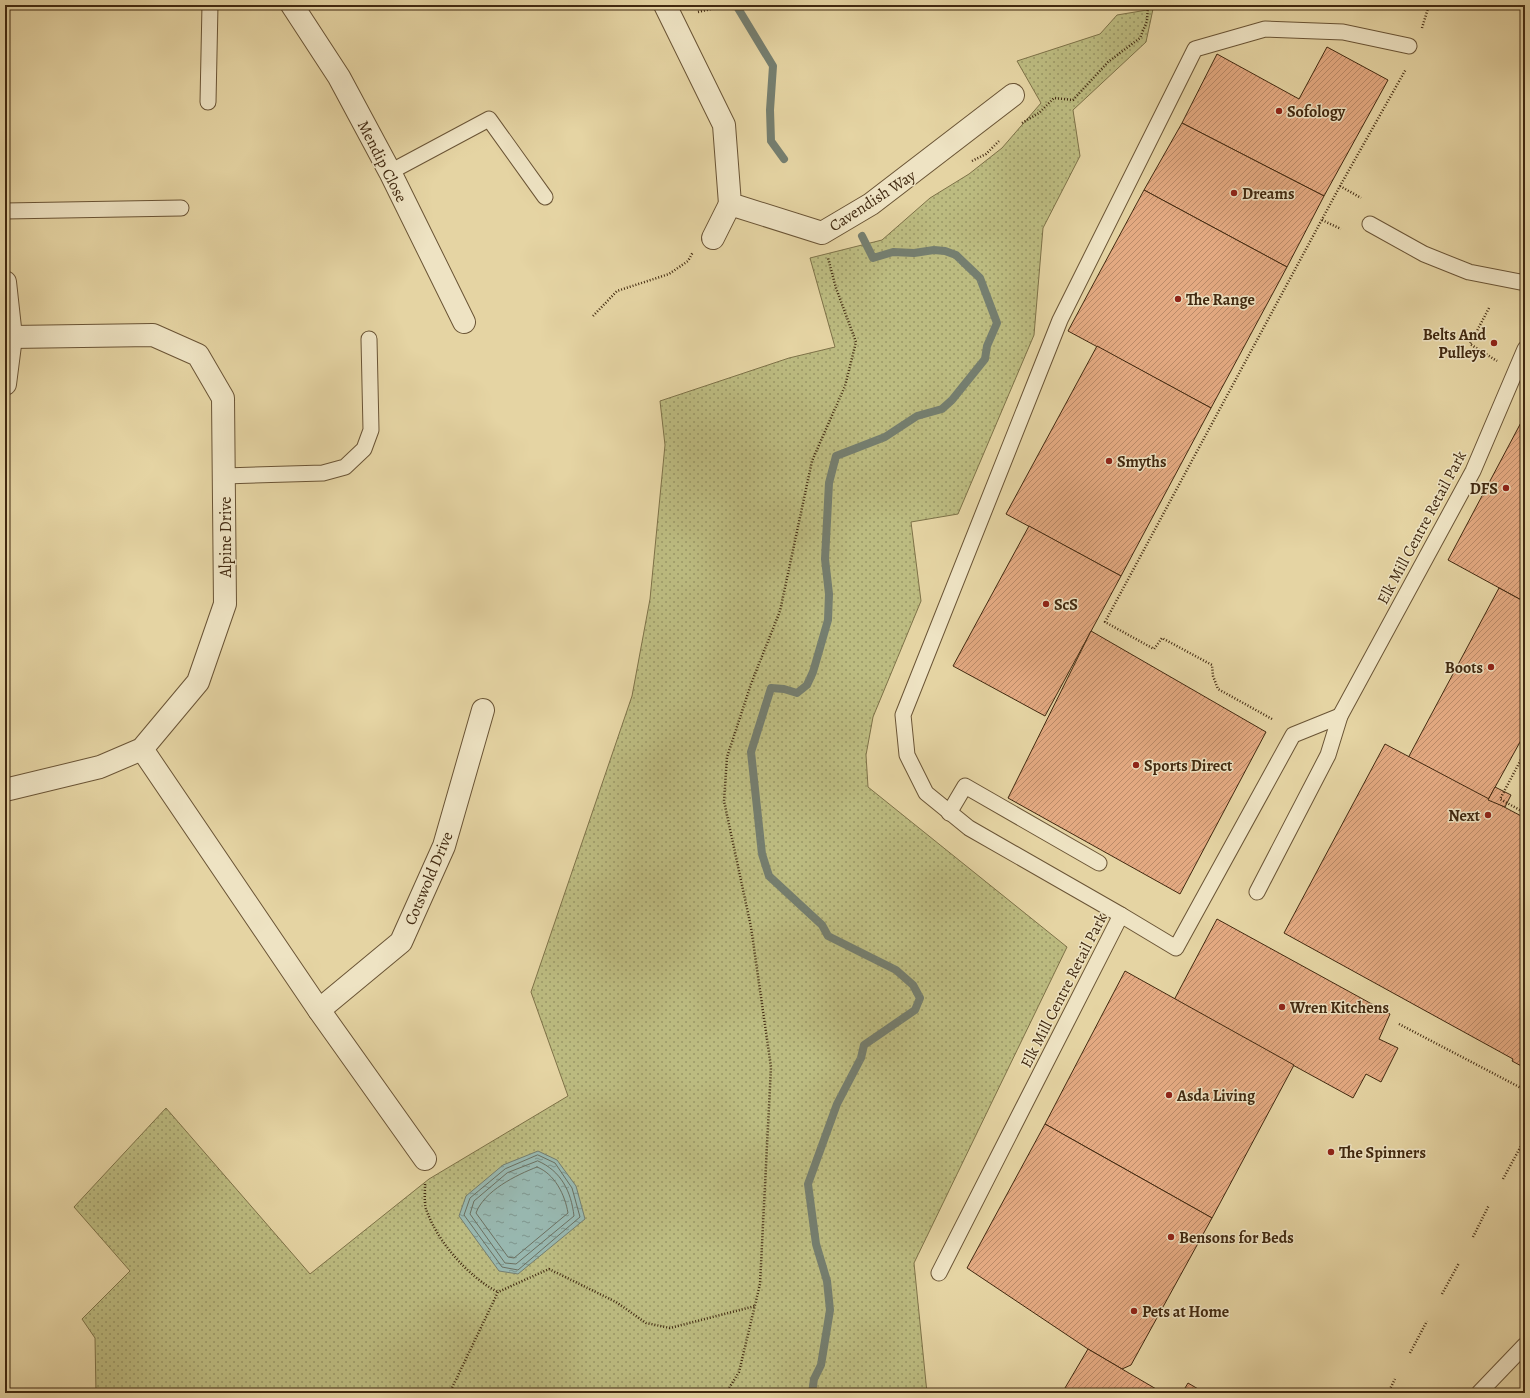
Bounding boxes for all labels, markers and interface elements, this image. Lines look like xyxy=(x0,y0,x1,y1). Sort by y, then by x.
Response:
place label: Sofology xyxy=(1287,101,1346,123)
marker: Sofology xyxy=(1274,106,1284,116)
street label: Mendip Close xyxy=(352,117,412,206)
street label: Cavendish Way xyxy=(825,164,921,237)
place label: Dreams xyxy=(1242,183,1295,205)
marker: Dreams xyxy=(1229,188,1239,198)
place label: The Range xyxy=(1186,289,1255,311)
marker: The Range xyxy=(1173,294,1183,304)
place label: Belts And Pulleys xyxy=(1423,324,1486,364)
marker: Belts And Pulleys xyxy=(1489,338,1499,348)
street label: Elk Mill Centre Retail Park xyxy=(1372,447,1472,608)
place label: Smyths xyxy=(1117,451,1167,473)
marker: Smyths xyxy=(1104,456,1114,466)
place label: DFS xyxy=(1470,478,1498,500)
marker: DFS xyxy=(1501,483,1511,493)
street label: Alpine Drive xyxy=(215,497,237,578)
place label: ScS xyxy=(1054,594,1078,616)
marker: ScS xyxy=(1041,599,1051,609)
place label: Boots xyxy=(1445,657,1483,679)
marker: Boots xyxy=(1486,662,1496,672)
place label: Sports Direct xyxy=(1144,755,1233,777)
marker: Sports Direct xyxy=(1131,760,1141,770)
place label: Next xyxy=(1448,805,1481,827)
marker: Next xyxy=(1483,810,1493,820)
street label: Cotswold Drive xyxy=(399,828,459,929)
street label: Elk Mill Centre Retail Park xyxy=(1015,909,1113,1072)
place label: Wren Kitchens xyxy=(1289,997,1389,1019)
marker: Wren Kitchens xyxy=(1277,1002,1287,1012)
place label: Asda Living xyxy=(1176,1085,1256,1107)
marker: Asda Living xyxy=(1164,1090,1174,1100)
place label: The Spinners xyxy=(1339,1142,1426,1164)
marker: The Spinners xyxy=(1326,1147,1336,1157)
place label: Bensons for Beds xyxy=(1179,1227,1294,1249)
marker: Bensons for Beds xyxy=(1166,1232,1176,1242)
place label: Pets at Home xyxy=(1142,1301,1229,1323)
marker: Pets at Home xyxy=(1129,1306,1139,1316)

